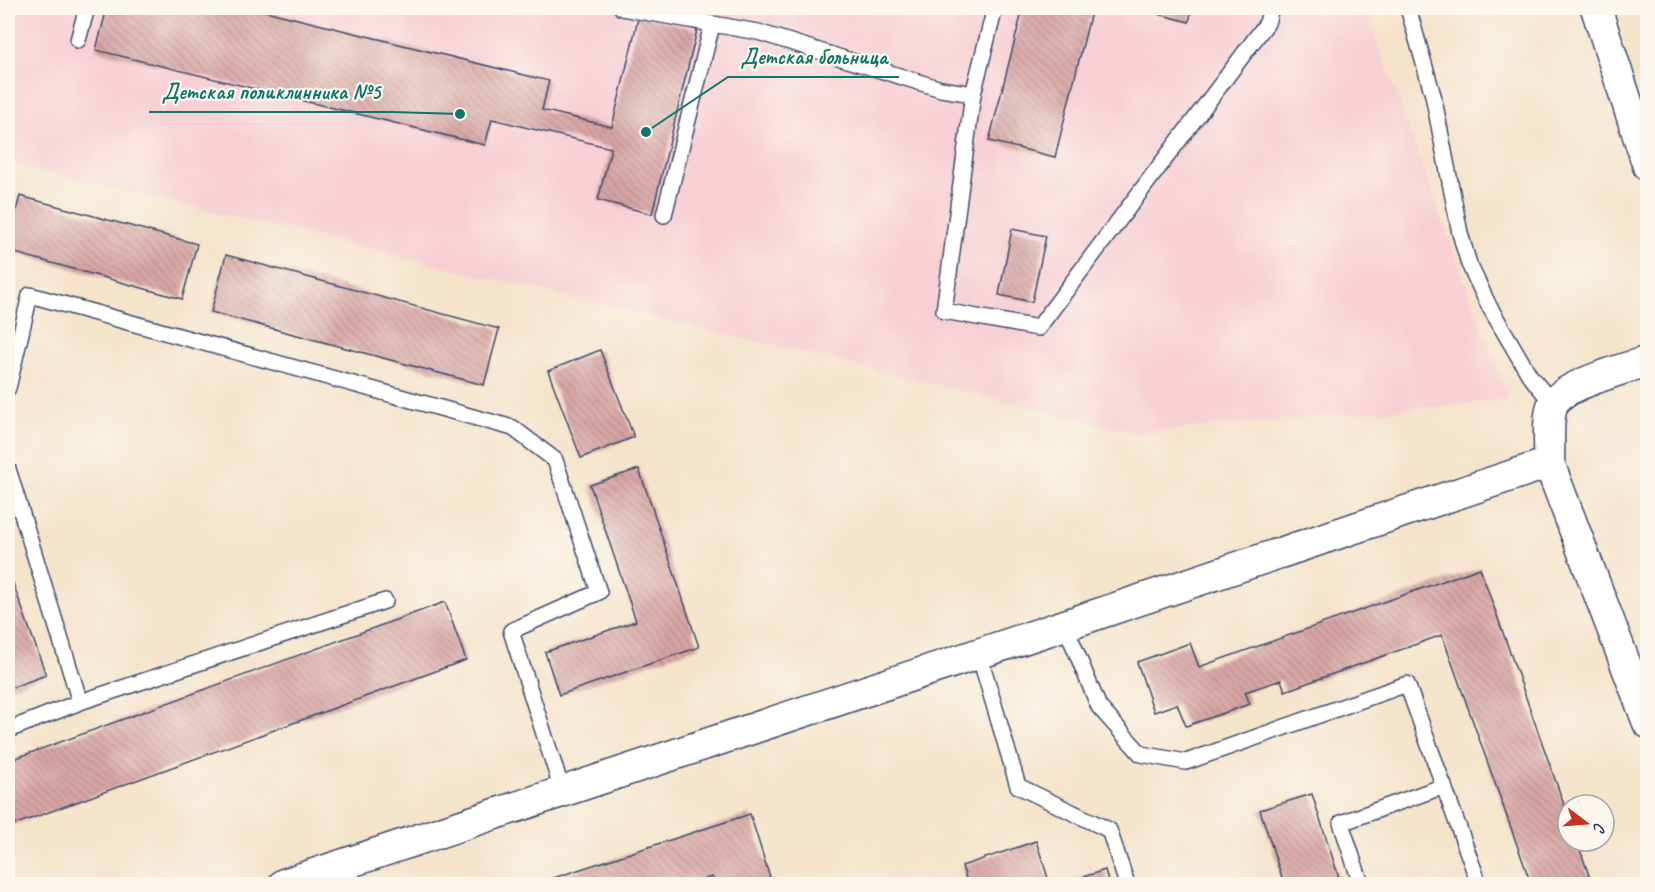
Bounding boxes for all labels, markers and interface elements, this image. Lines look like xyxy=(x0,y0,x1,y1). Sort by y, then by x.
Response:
callout: Детская больница xyxy=(728,37,899,77)
text: Детская больница xyxy=(741,43,890,71)
callout: Детская поликлинника №5 xyxy=(149,72,392,112)
text: Детская поликлинника №5 xyxy=(162,78,383,106)
north arrow xyxy=(1556,793,1616,853)
text: С xyxy=(1588,820,1610,835)

